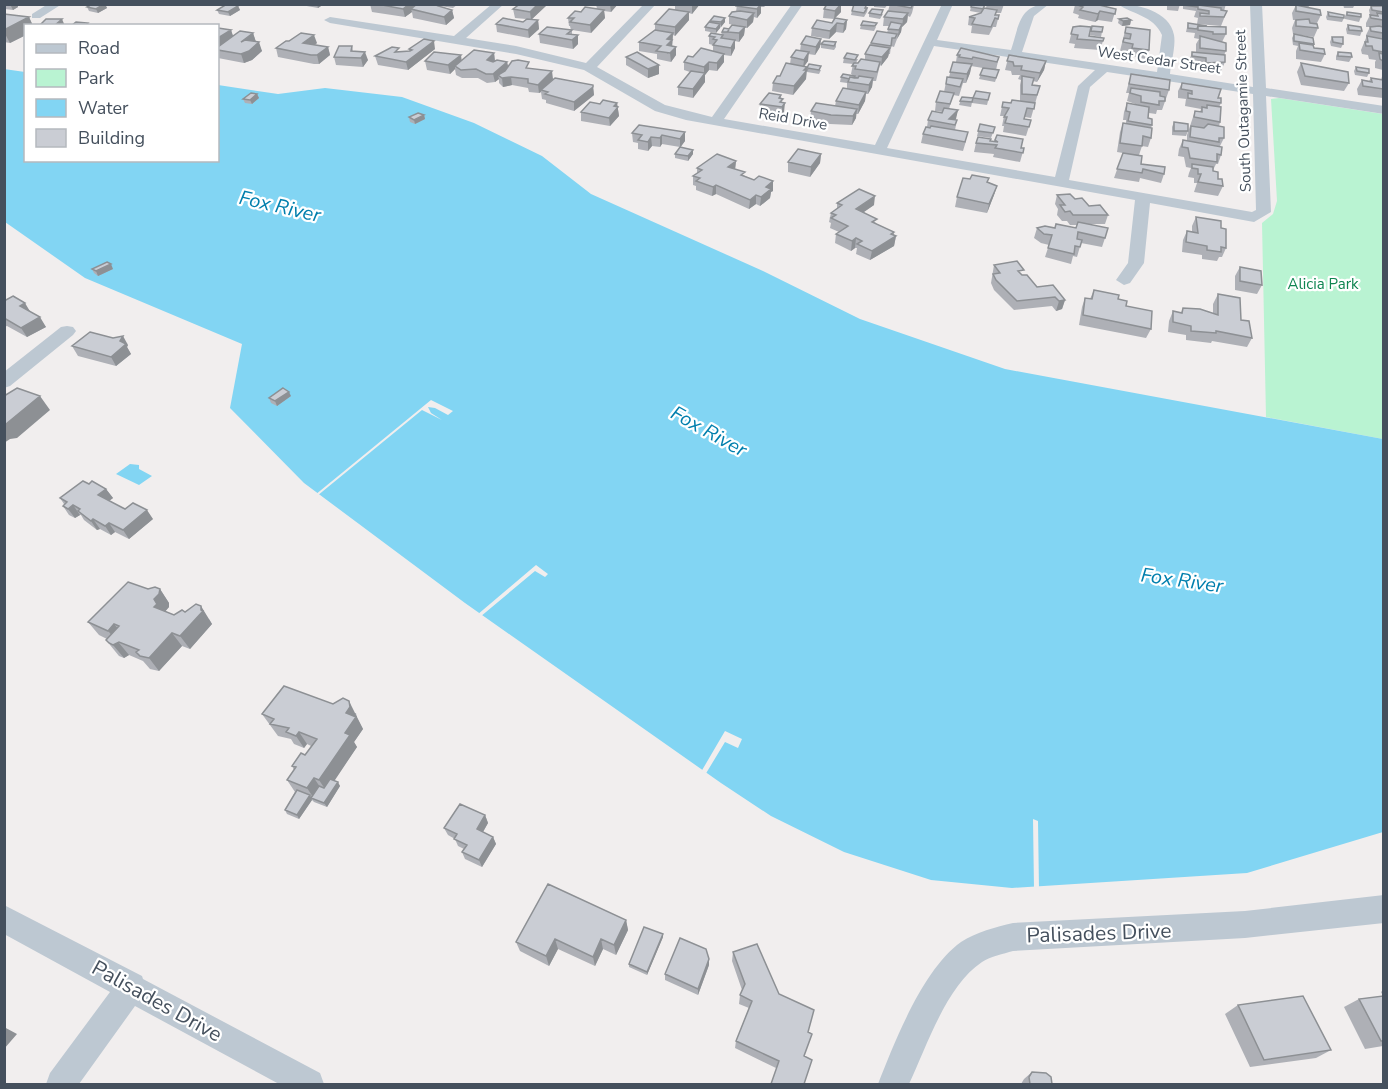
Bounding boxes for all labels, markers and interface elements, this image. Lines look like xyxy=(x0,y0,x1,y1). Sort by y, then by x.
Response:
legend xyxy=(24,24,219,162)
street label: South Outagamie Street xyxy=(1230,29,1256,193)
text: Road xyxy=(78,36,120,60)
street label: West Cedar Street xyxy=(1096,41,1223,79)
text: Park xyxy=(78,66,115,90)
text: Water xyxy=(78,96,129,120)
street label: Reid Drive xyxy=(757,103,829,135)
text: Building xyxy=(78,126,145,150)
water label: Fox River xyxy=(236,184,324,229)
park label: Alicia Park xyxy=(1287,274,1359,294)
water label: Fox River xyxy=(666,399,752,464)
water label: Fox River xyxy=(1139,561,1226,600)
street label: Palisades Drive xyxy=(1026,916,1172,950)
street label: Palisades Drive xyxy=(87,954,227,1048)

